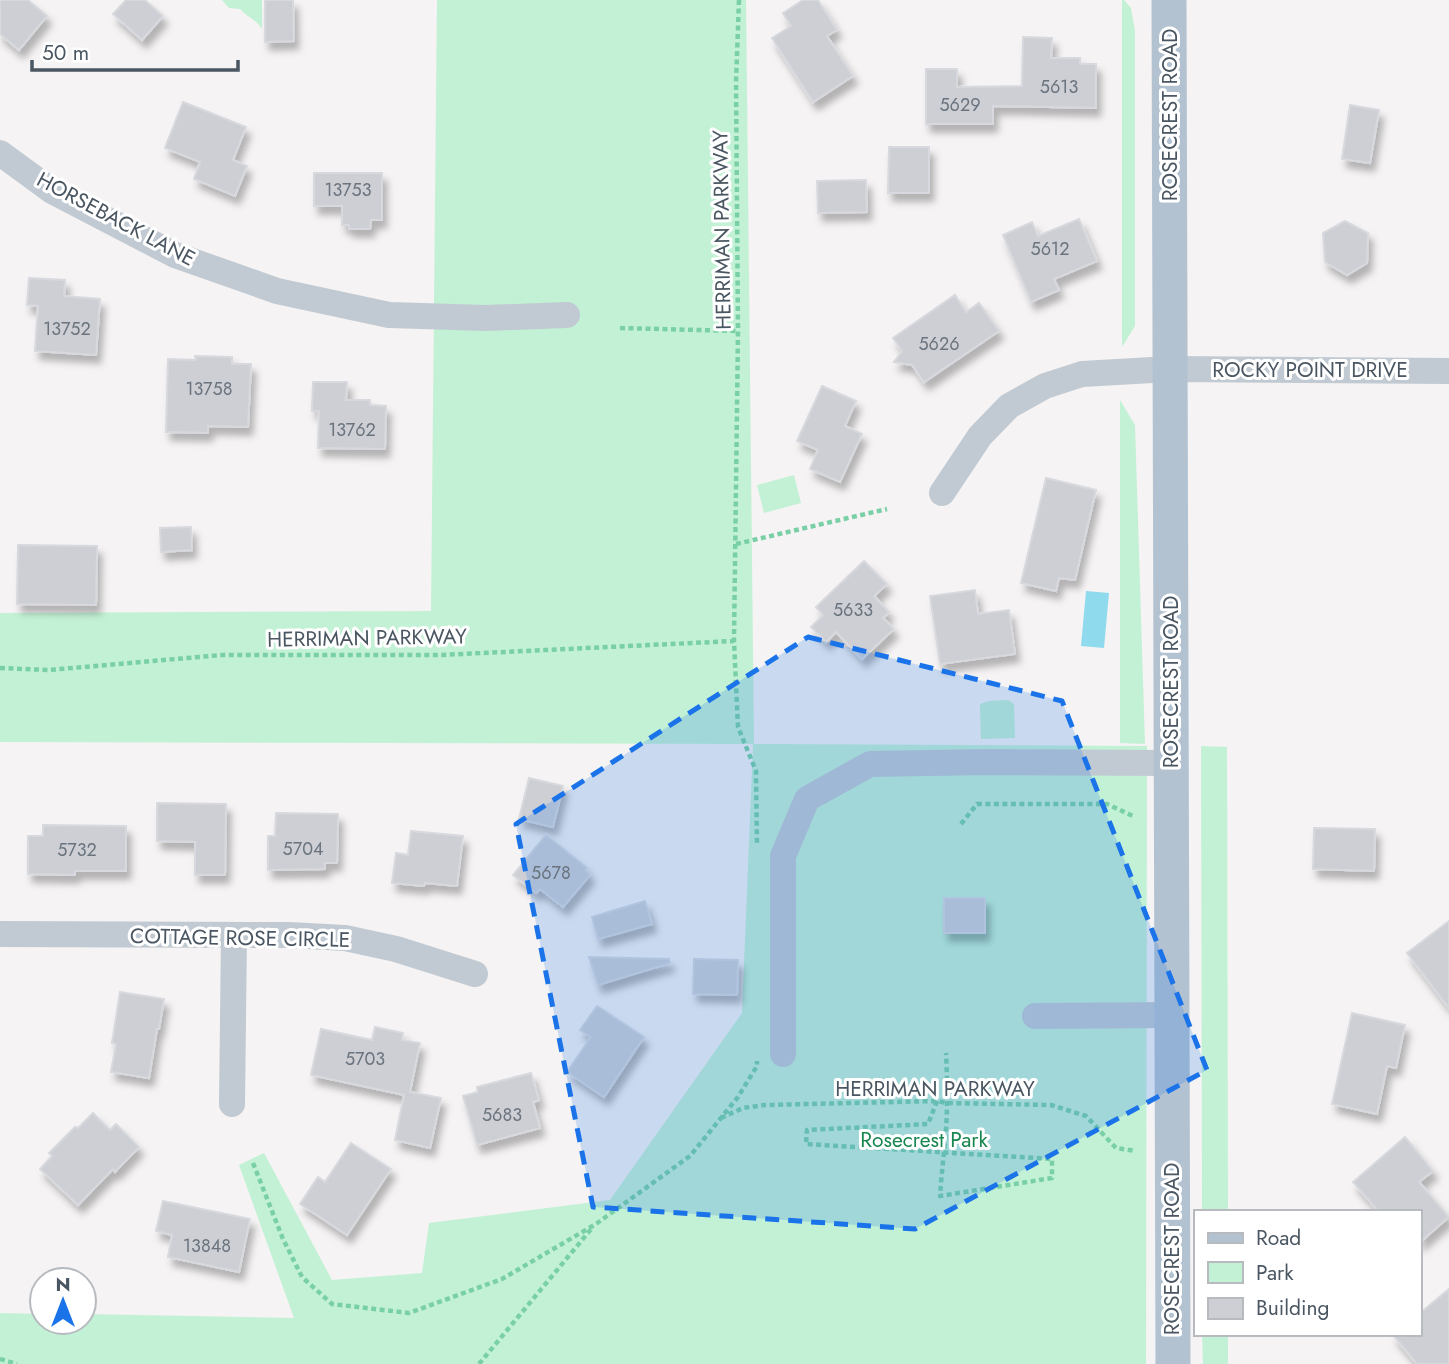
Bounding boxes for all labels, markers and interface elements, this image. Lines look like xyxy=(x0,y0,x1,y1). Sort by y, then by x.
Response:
scale bar xyxy=(32,28,238,72)
street label: ROSECREST ROAD xyxy=(1155,29,1185,201)
text: 50 m xyxy=(42,38,89,68)
house number: 5613 xyxy=(1040,74,1078,100)
house number: 5629 xyxy=(939,92,981,118)
street label: HERRIMAN PARKWAY xyxy=(705,130,739,330)
street label: HORSEBACK LANE xyxy=(32,165,200,273)
house number: 13753 xyxy=(324,177,372,203)
house number: 5612 xyxy=(1031,236,1069,262)
house number: 13752 xyxy=(43,316,91,342)
house number: 5626 xyxy=(918,331,960,357)
street label: ROCKY POINT DRIVE xyxy=(1212,355,1408,385)
house number: 13758 xyxy=(185,376,233,402)
house number: 13762 xyxy=(328,417,376,443)
street label: ROSECREST ROAD xyxy=(1156,596,1186,768)
house number: 5633 xyxy=(833,597,873,623)
street label: HERRIMAN PARKWAY xyxy=(267,621,467,655)
house number: 5704 xyxy=(283,836,323,862)
house number: 5732 xyxy=(57,837,97,863)
house number: 5678 xyxy=(531,860,571,886)
street label: COTTAGE ROSE CIRCLE xyxy=(130,921,350,955)
house number: 5703 xyxy=(345,1046,385,1072)
street label: HERRIMAN PARKWAY xyxy=(835,1074,1035,1104)
house number: 5683 xyxy=(482,1102,522,1128)
park label: Rosecrest Park xyxy=(860,1125,988,1155)
street label: ROSECREST ROAD xyxy=(1157,1163,1187,1335)
legend xyxy=(1194,1210,1421,1336)
text: Road xyxy=(1256,1223,1301,1253)
house number: 13848 xyxy=(183,1233,231,1259)
text: Park xyxy=(1256,1258,1294,1288)
north arrow xyxy=(28,1266,98,1336)
text: N xyxy=(55,1271,71,1298)
text: Building xyxy=(1256,1293,1329,1323)

